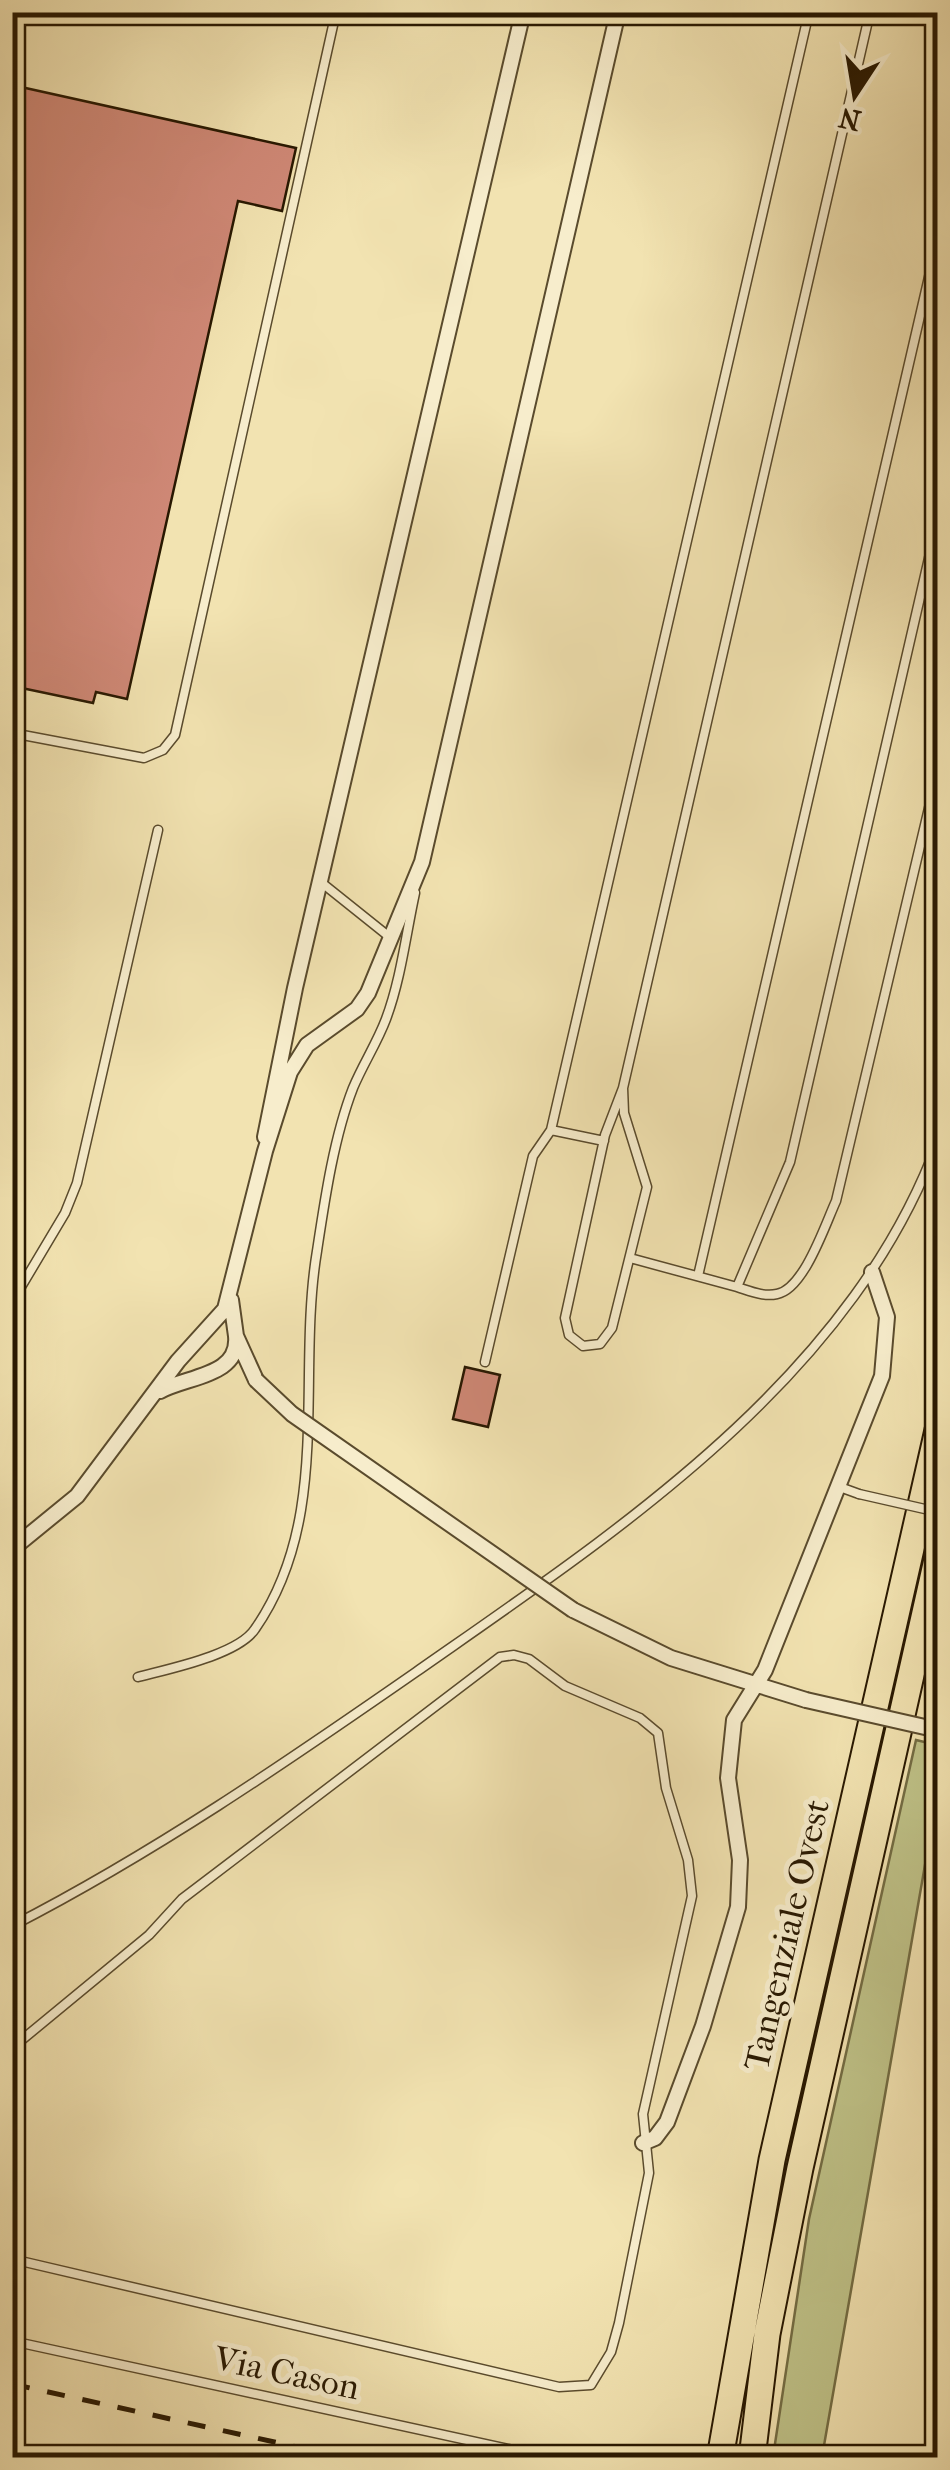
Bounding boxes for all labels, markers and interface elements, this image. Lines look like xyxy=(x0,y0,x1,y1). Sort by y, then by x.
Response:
north arrow xyxy=(805,45,905,145)
text: N xyxy=(835,100,864,137)
street label: Tangenziale Ovest xyxy=(736,1795,838,2075)
street label: Via Cason xyxy=(210,2337,363,2408)

